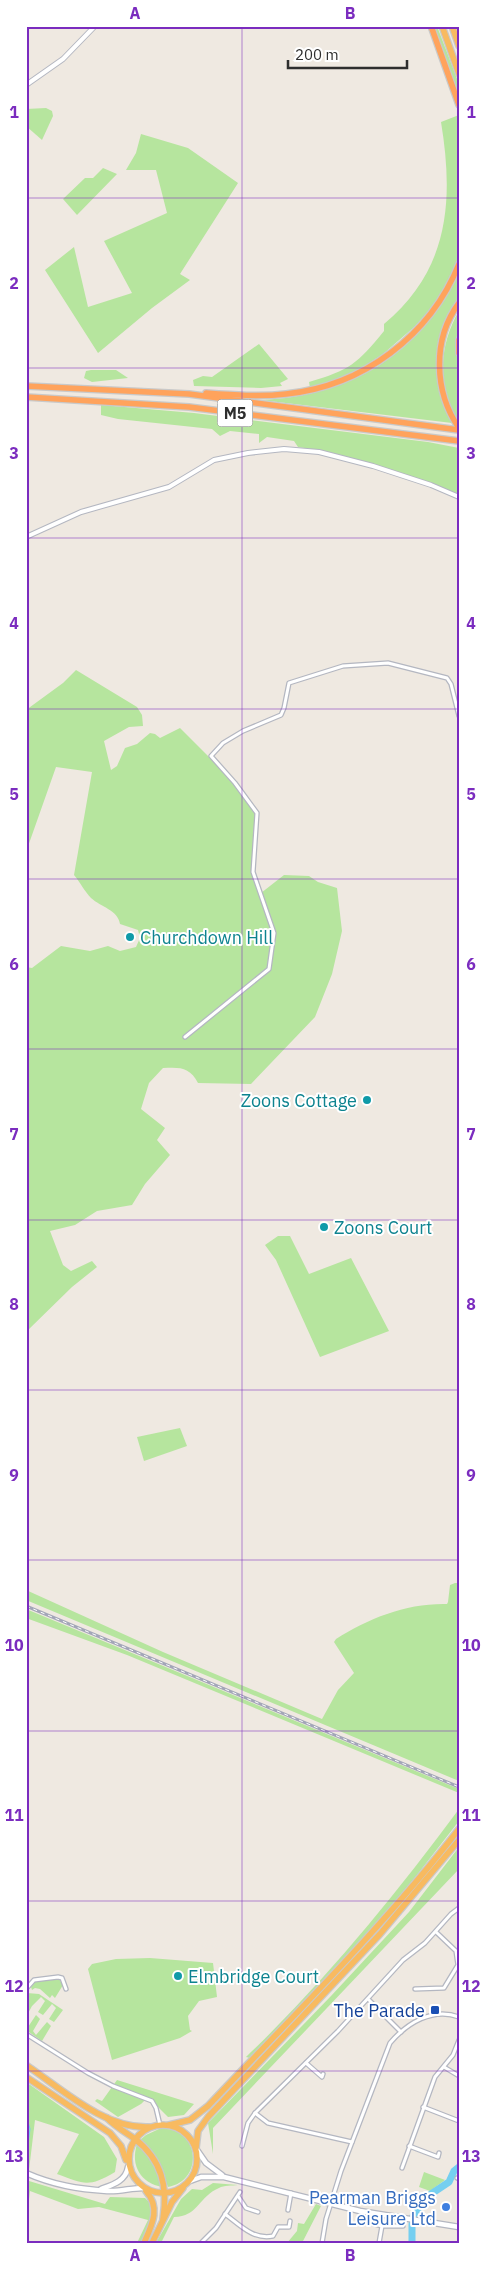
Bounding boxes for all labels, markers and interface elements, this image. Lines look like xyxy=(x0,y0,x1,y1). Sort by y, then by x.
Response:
text: A xyxy=(130,3,141,23)
text: B xyxy=(345,3,356,23)
scale bar xyxy=(288,38,406,70)
text: 200 m xyxy=(295,45,339,64)
text: 1 xyxy=(9,102,19,122)
text: 1 xyxy=(466,102,476,122)
text: 2 xyxy=(9,273,19,293)
text: 2 xyxy=(466,273,476,293)
road number: M5 xyxy=(218,399,252,426)
text: 3 xyxy=(9,443,19,463)
text: 3 xyxy=(466,443,476,463)
text: 4 xyxy=(9,613,19,633)
text: 4 xyxy=(466,613,476,633)
text: 5 xyxy=(9,784,19,804)
text: 5 xyxy=(466,784,476,804)
place label: Churchdown Hill xyxy=(140,926,273,949)
marker: Churchdown Hill xyxy=(124,931,136,943)
text: 6 xyxy=(9,954,19,974)
text: 6 xyxy=(466,954,476,974)
place label: Zoons Cottage xyxy=(241,1089,357,1112)
marker: Zoons Cottage xyxy=(361,1094,373,1106)
text: 7 xyxy=(9,1124,19,1144)
text: 7 xyxy=(466,1124,476,1144)
place label: Zoons Court xyxy=(334,1216,432,1239)
marker: Zoons Court xyxy=(318,1221,330,1233)
text: 8 xyxy=(9,1294,19,1314)
text: 8 xyxy=(466,1294,476,1314)
text: 9 xyxy=(9,1465,19,1485)
text: 9 xyxy=(466,1465,476,1485)
text: 10 xyxy=(4,1635,24,1655)
text: 10 xyxy=(461,1635,481,1655)
text: 11 xyxy=(4,1805,24,1825)
text: 11 xyxy=(461,1805,481,1825)
place label: Elmbridge Court xyxy=(188,1965,319,1988)
marker: Elmbridge Court xyxy=(172,1970,184,1982)
text: 12 xyxy=(4,1976,24,1996)
text: 12 xyxy=(461,1976,481,1996)
place label: The Parade xyxy=(334,1999,425,2022)
marker: The Parade xyxy=(429,2004,441,2016)
text: 13 xyxy=(4,2146,24,2166)
text: 13 xyxy=(461,2146,481,2166)
place label: Pearman Briggs Leisure Ltd xyxy=(309,2186,436,2230)
marker: Pearman Briggs Leisure Ltd xyxy=(440,2201,452,2213)
text: A xyxy=(130,2245,141,2265)
text: B xyxy=(345,2245,356,2265)

